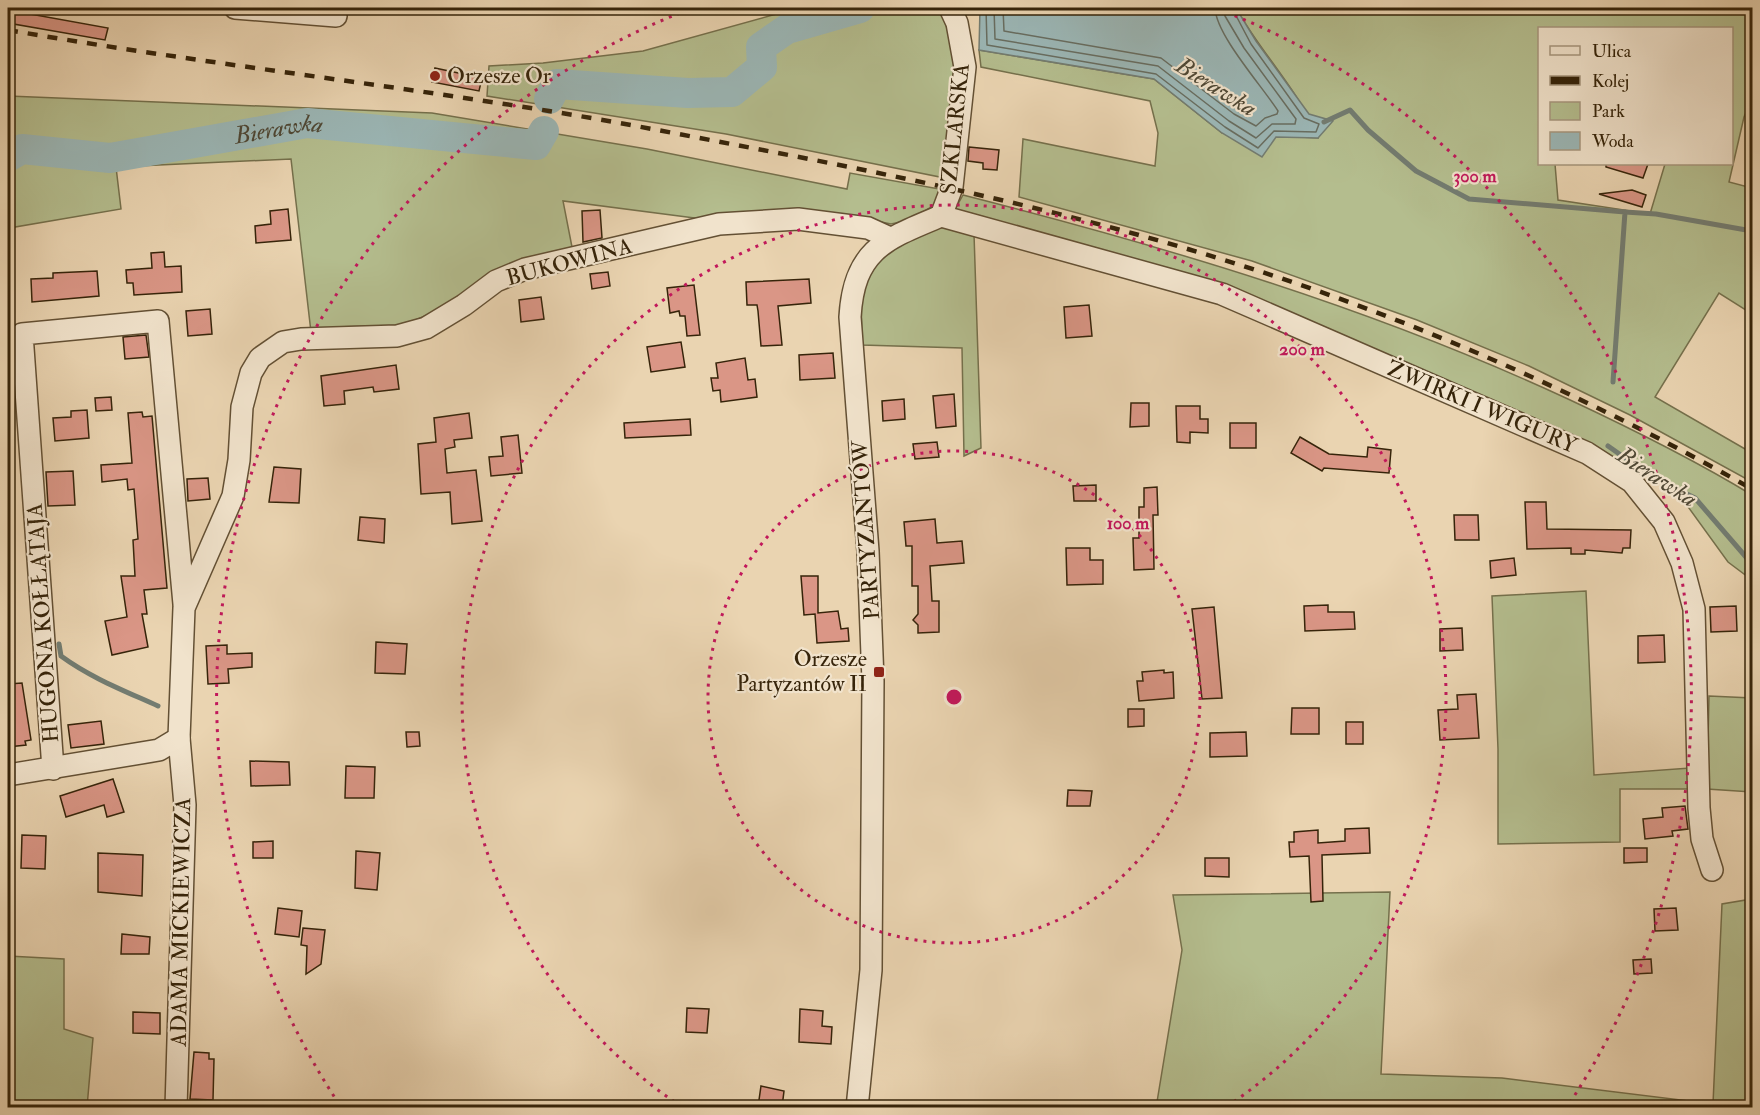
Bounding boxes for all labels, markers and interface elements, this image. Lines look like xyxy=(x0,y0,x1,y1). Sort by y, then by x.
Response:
legend xyxy=(1538,27,1733,165)
text: Ulica xyxy=(1592,40,1632,63)
water label: Bierawka xyxy=(1169,50,1262,124)
place label: Orzesze Or xyxy=(447,62,552,90)
street label: SZKLARSKA xyxy=(934,62,976,196)
marker: Orzesze Or xyxy=(428,69,442,83)
text: Kolej xyxy=(1592,70,1629,93)
text: Park xyxy=(1592,100,1625,123)
water label: Bierawka xyxy=(231,107,325,151)
text: Woda xyxy=(1591,130,1634,153)
text: 300 m xyxy=(1453,165,1498,188)
street label: BUKOWINA xyxy=(503,232,635,292)
text: 200 m xyxy=(1279,338,1326,361)
street label: ŻWIRKI I WIGURY xyxy=(1383,353,1583,460)
street label: PARTYZANTÓW xyxy=(845,438,886,621)
water label: Bierawka xyxy=(1610,439,1703,514)
street label: HUGONA KOŁŁĄTAJA xyxy=(21,502,65,744)
text: 100 m xyxy=(1107,512,1150,535)
place label: Orzesze Partyzantów II xyxy=(736,645,867,698)
marker: Orzesze Partyzantów II xyxy=(872,665,886,679)
centre of rings xyxy=(944,687,964,707)
street label: ADAMA MICKIEWICZA xyxy=(165,797,197,1048)

